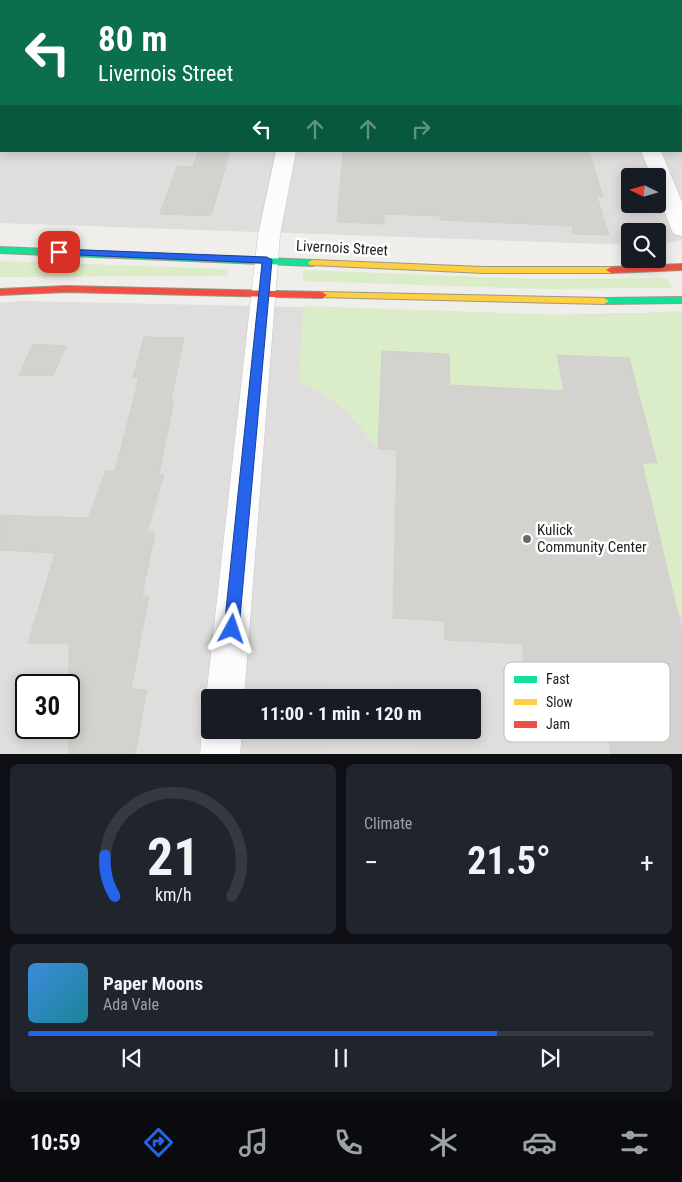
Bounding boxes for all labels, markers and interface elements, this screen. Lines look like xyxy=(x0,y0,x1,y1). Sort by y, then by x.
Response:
text: 80 m xyxy=(98,19,167,60)
icon: left xyxy=(15,20,80,85)
text: Livernois Street xyxy=(98,61,233,86)
icon: left xyxy=(248,115,276,143)
icon: ahead xyxy=(301,115,329,143)
icon: ahead xyxy=(354,115,382,143)
icon: right xyxy=(407,115,435,143)
north arrow xyxy=(621,168,666,212)
map controls xyxy=(621,168,666,268)
button: search xyxy=(621,223,666,268)
pin xyxy=(38,231,80,273)
street label: Livernois Street xyxy=(296,237,388,259)
icon: arrive xyxy=(45,238,73,266)
place label: Kulick Community Center xyxy=(537,521,647,556)
marker: Kulick Community Center xyxy=(521,533,533,545)
position arrow xyxy=(205,602,257,654)
legend xyxy=(504,662,670,742)
text: Fast xyxy=(546,671,570,687)
speed limit sign: 30 xyxy=(15,674,80,739)
text: Slow xyxy=(546,694,573,710)
text: 11:00 · 1 min · 120 m xyxy=(260,702,422,725)
text: Jam xyxy=(546,716,570,732)
text: Climate xyxy=(364,814,412,833)
text: 21 xyxy=(147,827,199,888)
text: 21.5° xyxy=(467,839,551,883)
text: − xyxy=(364,846,378,879)
text: + xyxy=(640,846,654,879)
text: km/h xyxy=(155,884,191,905)
text: Paper Moons xyxy=(103,972,203,995)
text: Ada Vale xyxy=(103,995,159,1014)
icon: previous xyxy=(118,1044,146,1072)
icon: pause xyxy=(327,1044,355,1072)
icon: next xyxy=(536,1044,564,1072)
icon: directions xyxy=(141,1125,176,1160)
icon: music xyxy=(236,1125,271,1160)
icon: phone xyxy=(331,1125,366,1160)
icon: climate xyxy=(426,1125,461,1160)
icon: car xyxy=(522,1125,557,1160)
icon: filters xyxy=(617,1125,652,1160)
text: 10:59 xyxy=(30,1130,81,1155)

